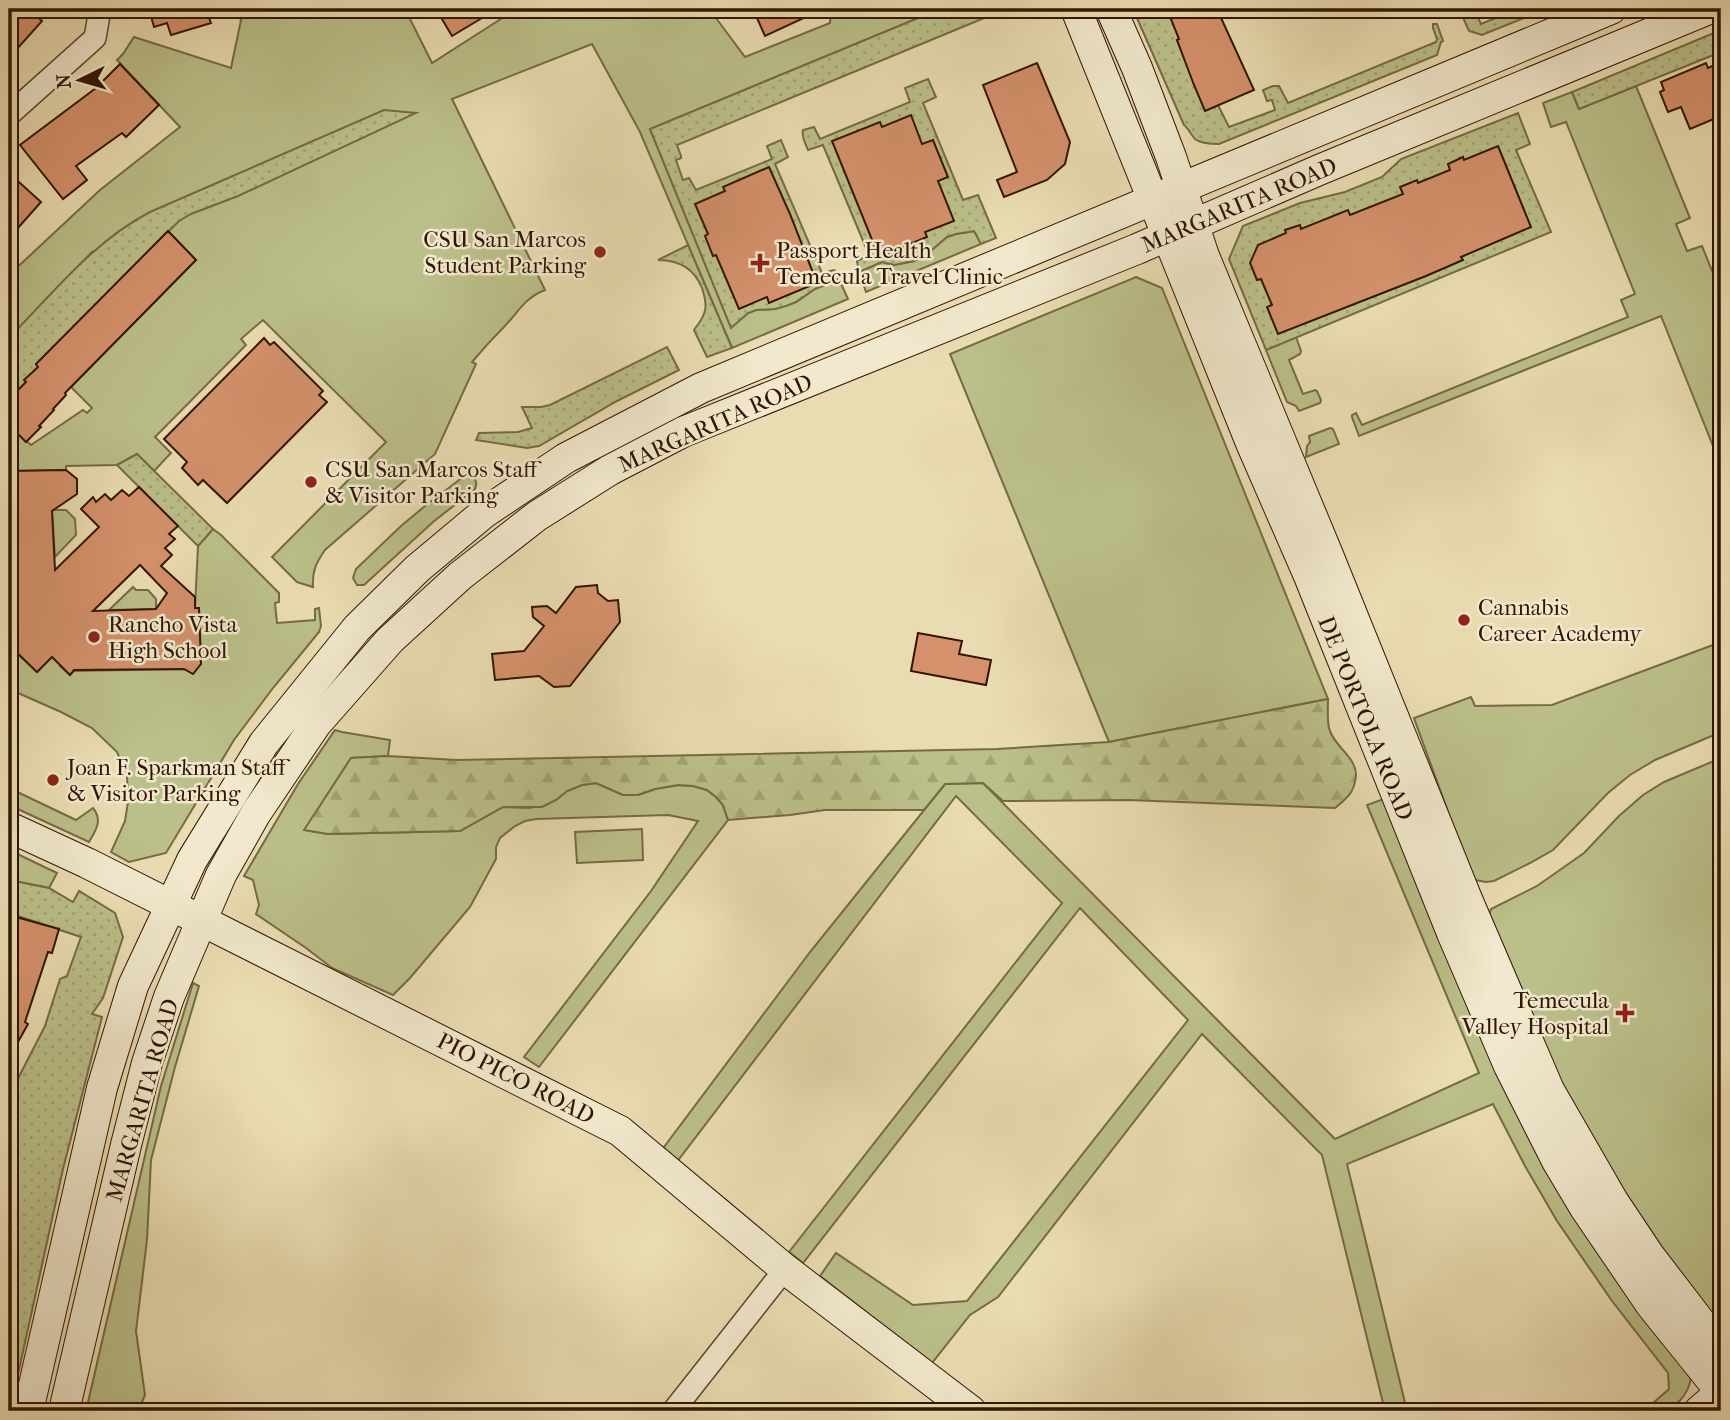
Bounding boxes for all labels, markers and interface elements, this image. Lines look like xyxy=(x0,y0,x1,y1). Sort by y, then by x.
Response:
north arrow xyxy=(46,46,116,116)
text: N xyxy=(52,73,76,90)
street label: MARGARITA ROAD xyxy=(1137,152,1341,259)
place label: CSU San Marcos Student Parking xyxy=(423,226,587,279)
place label: Passport Health Temecula Travel Clinic xyxy=(776,237,1003,290)
marker: CSU San Marcos Student Parking xyxy=(592,244,608,260)
marker: Passport Health Temecula Travel Clinic xyxy=(750,253,770,273)
street label: MARGARITA ROAD xyxy=(614,368,817,478)
place label: CSU San Marcos Staff & Visitor Parking xyxy=(325,456,542,509)
marker: CSU San Marcos Staff & Visitor Parking xyxy=(303,474,319,490)
place label: Cannabis Career Academy xyxy=(1478,594,1642,647)
place label: Rancho Vista High School xyxy=(108,611,238,664)
street label: DE PORTOLA ROAD xyxy=(1312,612,1419,824)
marker: Cannabis Career Academy xyxy=(1456,612,1472,628)
marker: Rancho Vista High School xyxy=(86,629,102,645)
place label: Joan F. Sparkman Staff & Visitor Parking xyxy=(65,754,291,807)
marker: Joan F. Sparkman Staff & Visitor Parking xyxy=(45,772,61,788)
place label: Temecula Valley Hospital xyxy=(1461,987,1610,1040)
street label: MARGARITA ROAD xyxy=(101,996,184,1205)
marker: Temecula Valley Hospital xyxy=(1615,1003,1635,1023)
street label: PIO PICO ROAD xyxy=(433,1027,599,1130)

